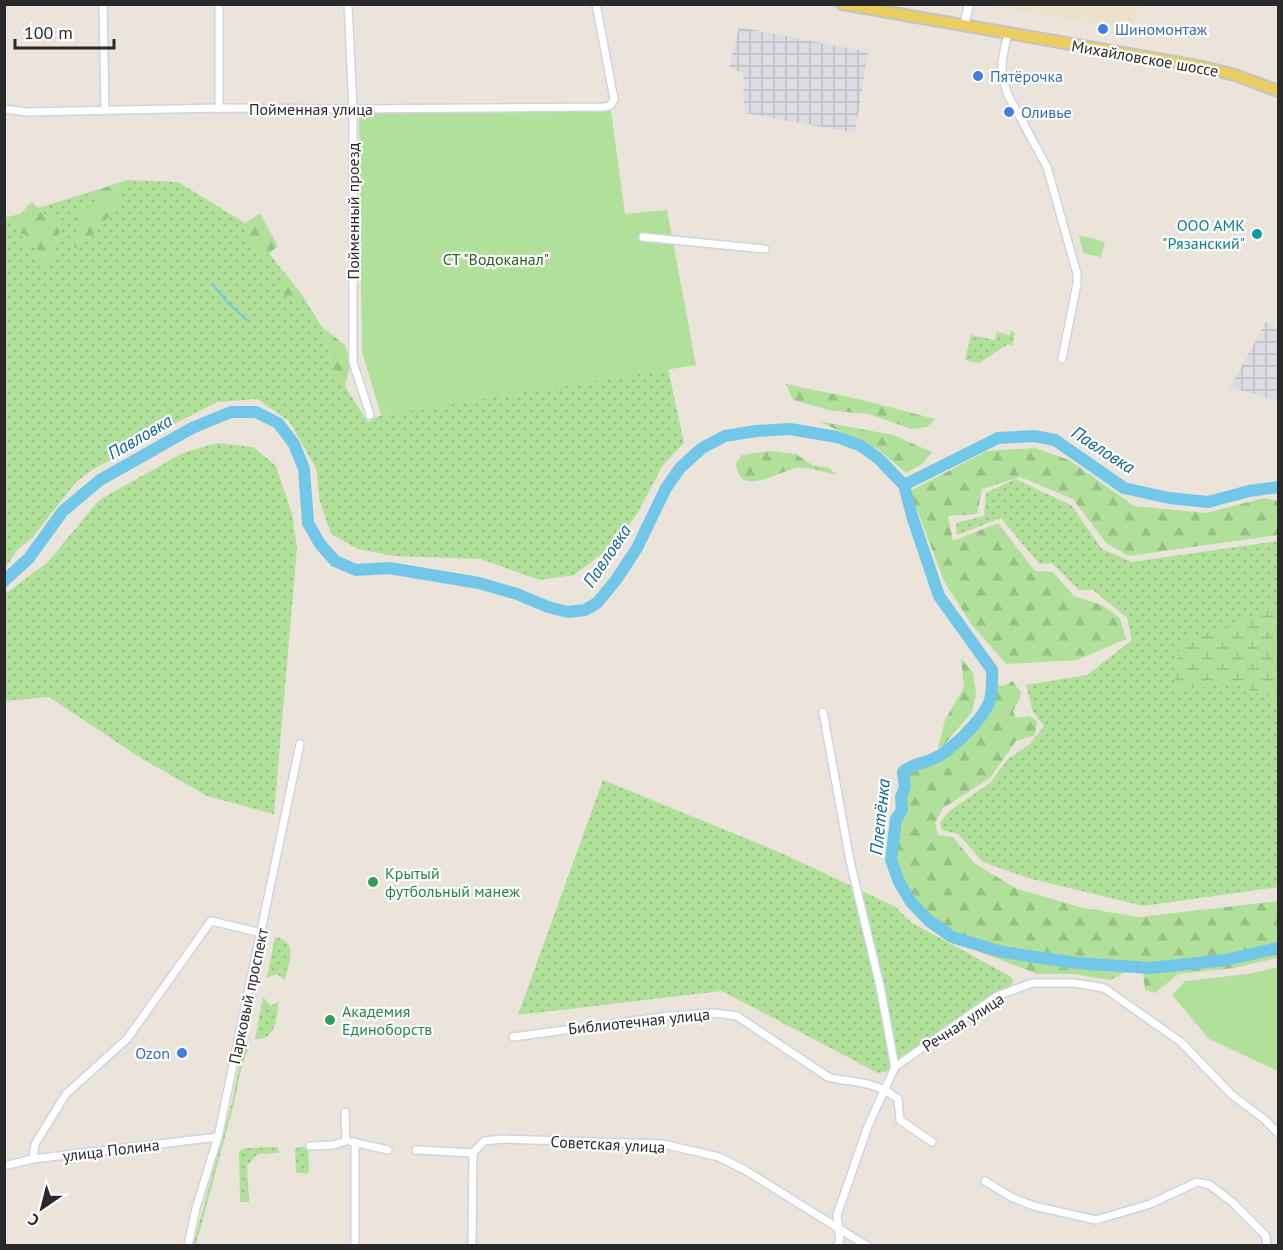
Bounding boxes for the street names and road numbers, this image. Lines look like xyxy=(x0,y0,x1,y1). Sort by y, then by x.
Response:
street label: Михайловское шоссе xyxy=(1070,35,1220,81)
street label: Пойменная улица xyxy=(249,99,373,119)
street label: Пойменный проезд xyxy=(343,142,363,279)
street label: Парковый проспект xyxy=(224,926,272,1066)
street label: Речная улица xyxy=(918,988,1008,1056)
street label: Библиотечная улица xyxy=(567,1004,711,1038)
street label: Советская улица xyxy=(550,1131,666,1157)
street label: улица Полина xyxy=(61,1134,161,1166)

